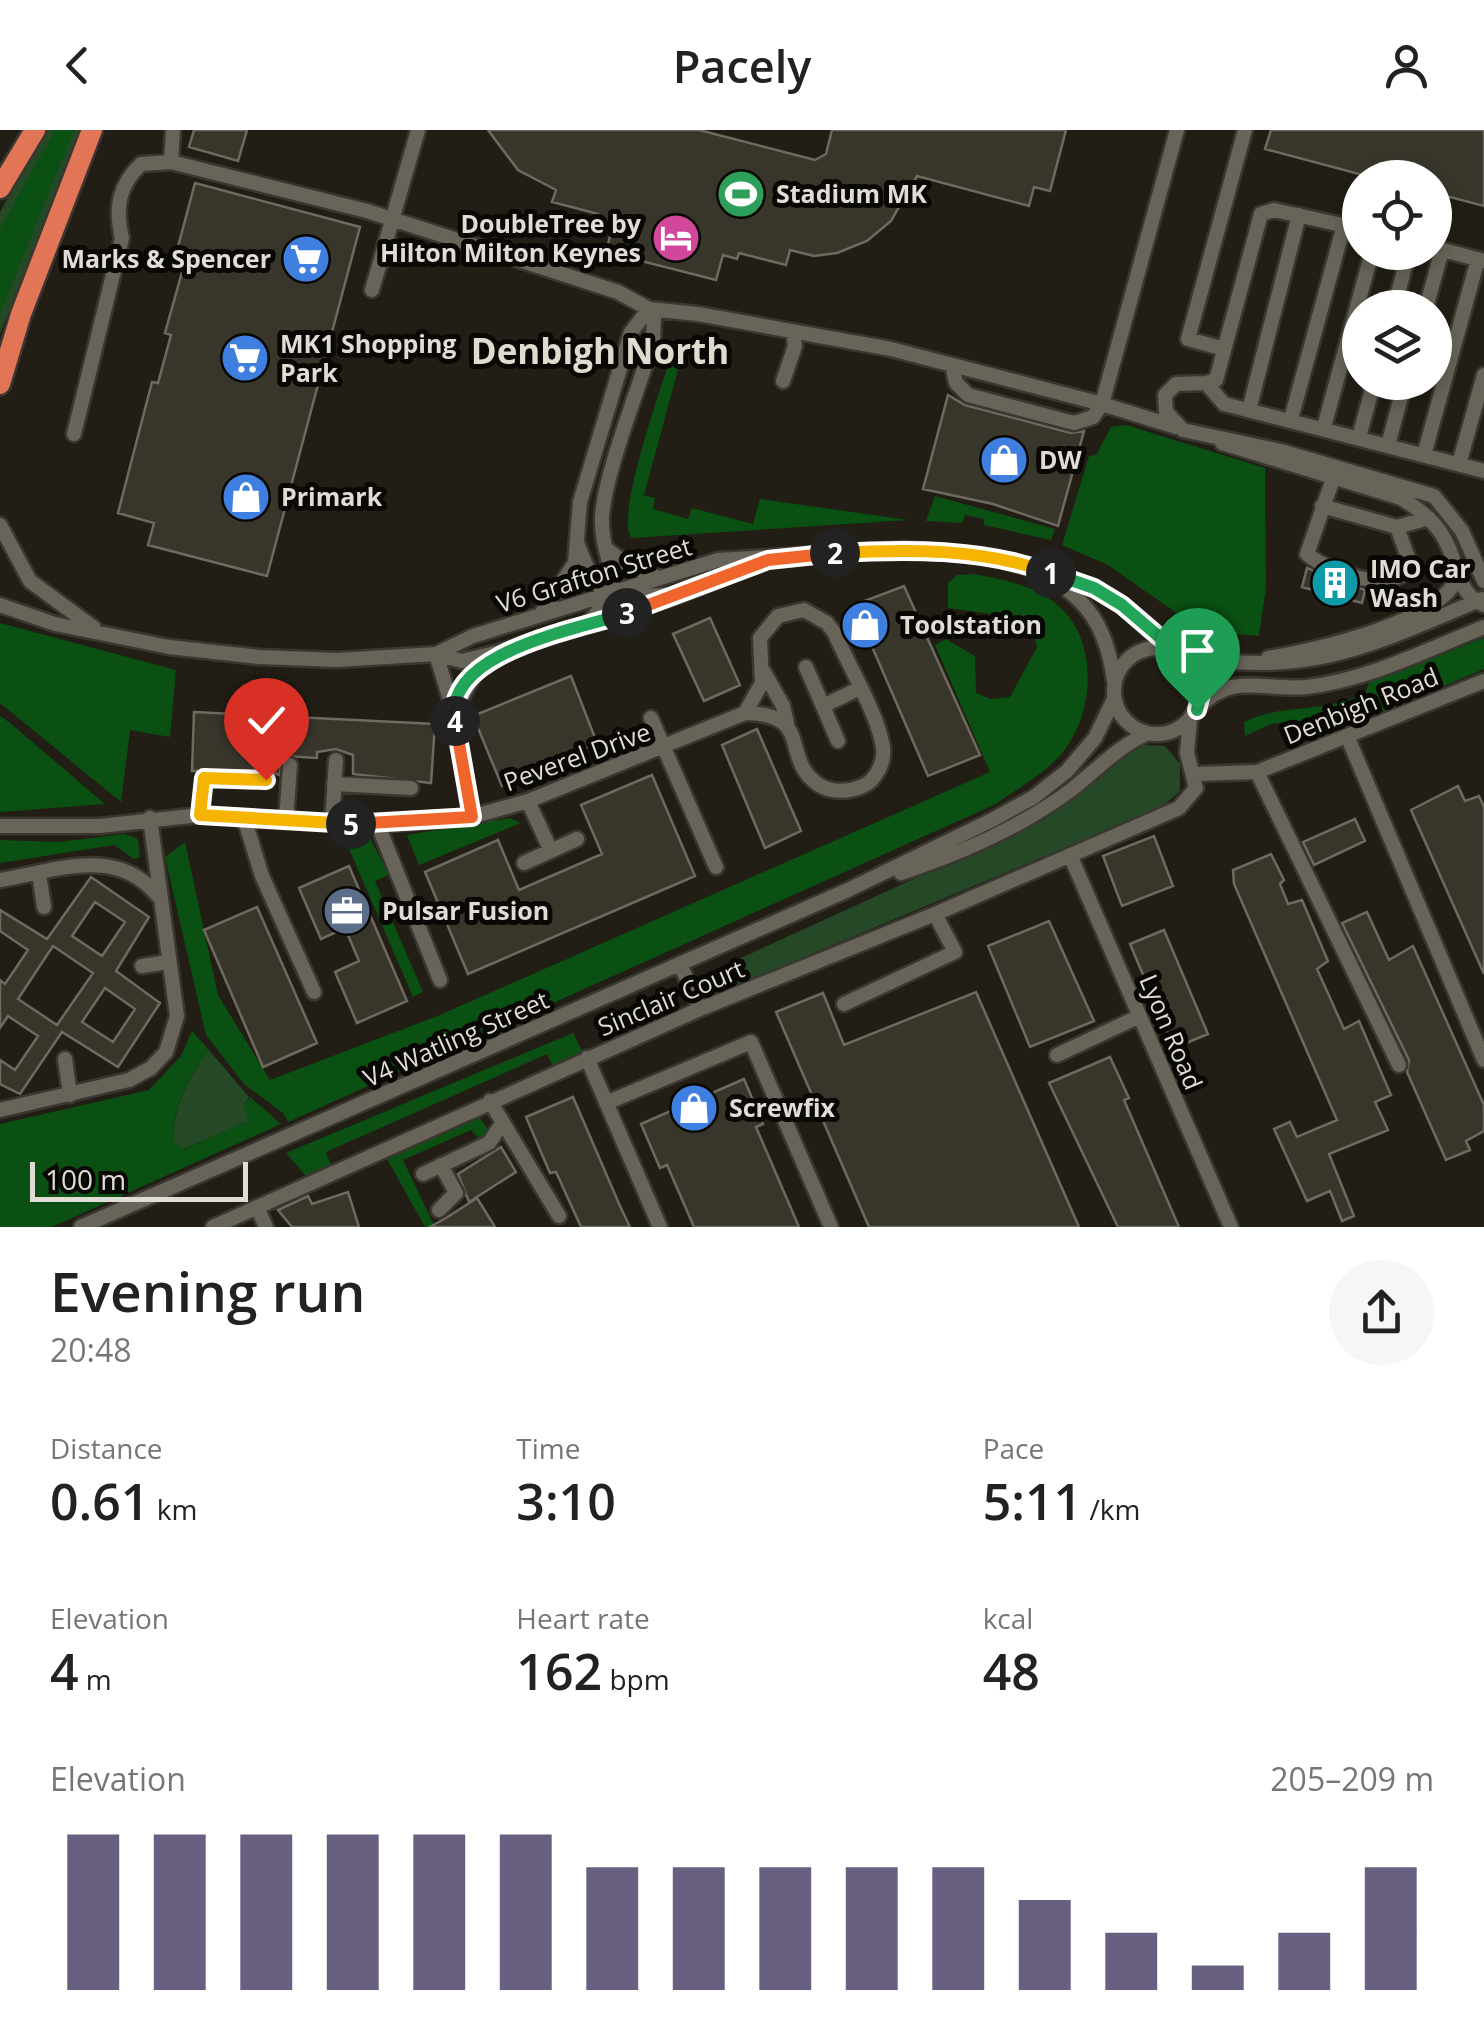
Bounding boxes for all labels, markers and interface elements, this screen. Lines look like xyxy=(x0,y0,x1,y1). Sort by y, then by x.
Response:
text: Pacely xyxy=(673,35,811,96)
icon: back xyxy=(50,38,105,93)
icon: person xyxy=(1379,38,1434,93)
map controls xyxy=(1342,160,1452,400)
button: locate xyxy=(1342,160,1452,270)
sports icon: Stadium MK xyxy=(715,168,767,220)
place label: Stadium MK xyxy=(776,176,927,210)
place label: DoubleTree by Hilton Milton Keynes xyxy=(380,206,642,269)
hotel icon: DoubleTree by Hilton Milton Keynes xyxy=(650,212,702,264)
supermarket icon: Marks & Spencer xyxy=(280,233,332,285)
place label: Marks & Spencer xyxy=(62,241,271,275)
button: layers xyxy=(1342,290,1452,400)
place label: MK1 Shopping Park xyxy=(280,326,456,389)
district label: Denbigh North xyxy=(471,327,729,374)
supermarket icon: MK1 Shopping Park xyxy=(219,332,271,384)
shop icon: DW xyxy=(978,434,1030,486)
place label: DW xyxy=(1039,442,1083,476)
shop icon: Primark xyxy=(220,471,272,523)
place label: Primark xyxy=(281,479,383,513)
street label: V6 Grafton Street xyxy=(492,528,695,620)
pin: 2 xyxy=(810,528,860,578)
text: 2 xyxy=(827,534,843,572)
pin: 1 xyxy=(1026,548,1076,598)
place label: IMO Car Wash xyxy=(1370,551,1471,614)
text: 1 xyxy=(1043,554,1059,592)
building icon: IMO Car Wash xyxy=(1309,557,1361,609)
pin: 3 xyxy=(602,588,652,638)
text: 3 xyxy=(619,594,635,632)
shop icon: Toolstation xyxy=(839,599,891,651)
place label: Toolstation xyxy=(900,607,1042,641)
pin xyxy=(1155,608,1240,711)
icon: arrive xyxy=(1170,623,1225,678)
street label: Denbigh Road xyxy=(1278,659,1443,752)
pin xyxy=(224,678,309,781)
icon: check xyxy=(239,693,294,748)
pin: 4 xyxy=(430,696,480,746)
text: 4 xyxy=(447,702,463,740)
street label: Peverel Drive xyxy=(499,714,655,798)
pin: 5 xyxy=(326,799,376,849)
text: 5 xyxy=(343,805,359,843)
office icon: Pulsar Fusion xyxy=(321,885,373,937)
place label: Pulsar Fusion xyxy=(382,893,549,927)
street label: Sinclair Court xyxy=(592,951,749,1043)
street label: Lyon Road xyxy=(1132,969,1211,1094)
street label: V4 Watling Street xyxy=(358,982,554,1094)
shop icon: Screwfix xyxy=(668,1082,720,1134)
place label: Screwfix xyxy=(729,1090,835,1124)
scale bar xyxy=(30,1157,248,1202)
text: 100 m xyxy=(45,1160,126,1198)
text: Evening run xyxy=(50,1253,365,1328)
button: share xyxy=(1329,1260,1434,1365)
text: 20:48 xyxy=(50,1328,132,1371)
text: Distance xyxy=(50,1429,163,1467)
text: Time xyxy=(516,1429,580,1467)
text: Pace xyxy=(983,1429,1044,1467)
text: 0.61 xyxy=(50,1467,149,1535)
text: 3:10 xyxy=(516,1467,616,1535)
text: 5:11 xyxy=(983,1467,1082,1535)
text: km xyxy=(149,1490,197,1528)
text: /km xyxy=(1082,1490,1140,1528)
text: Elevation xyxy=(50,1599,169,1637)
text: Heart rate xyxy=(516,1599,650,1637)
text: kcal xyxy=(983,1599,1033,1637)
text: 4 xyxy=(50,1637,79,1705)
text: 162 xyxy=(516,1637,602,1705)
text: 48 xyxy=(983,1637,1040,1705)
text: m xyxy=(79,1660,112,1698)
text: bpm xyxy=(602,1660,670,1698)
text: Elevation xyxy=(50,1757,186,1800)
text: 205–209 m xyxy=(1270,1757,1434,1800)

